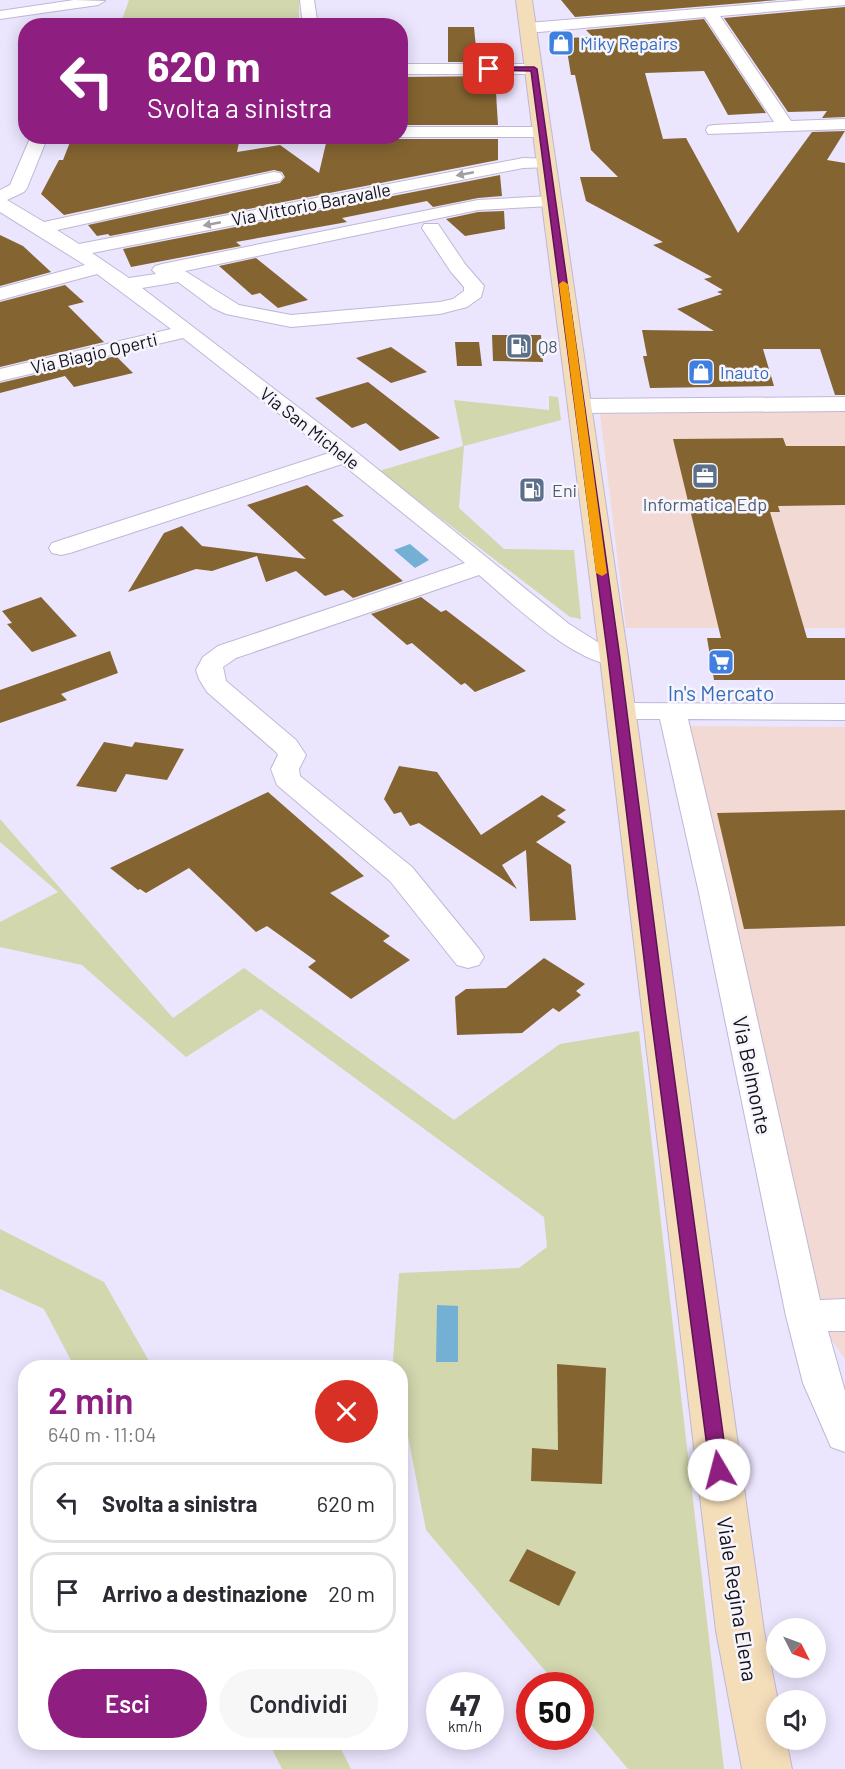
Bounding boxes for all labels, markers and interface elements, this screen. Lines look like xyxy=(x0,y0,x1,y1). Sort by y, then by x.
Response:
shop icon: Miky Repairs xyxy=(546,28,576,58)
place label: Miky Repairs xyxy=(580,32,678,54)
text: 620 m xyxy=(147,40,260,90)
icon: left xyxy=(48,42,126,120)
pin xyxy=(463,43,514,94)
icon: arrive xyxy=(472,52,505,85)
text: Svolta a sinistra xyxy=(147,91,332,123)
one-way arrow xyxy=(456,170,475,179)
street label: Via Vittorio Baravalle xyxy=(229,178,393,230)
one-way arrow xyxy=(202,220,221,229)
street label: Via Biagio Operti xyxy=(29,328,159,378)
fuel station icon: Q8 xyxy=(504,331,534,361)
place label: Q8 xyxy=(538,335,558,357)
shop icon: Inauto xyxy=(686,357,716,387)
place label: Inauto xyxy=(720,361,769,383)
street label: Via San Michele xyxy=(256,382,364,474)
office icon: Informatica Edp xyxy=(690,461,720,491)
fuel station icon: Eni xyxy=(517,475,547,505)
place label: Eni xyxy=(552,479,577,501)
place label: Informatica Edp xyxy=(643,493,767,515)
supermarket icon: In's Mercato xyxy=(706,647,736,677)
place label: In's Mercato xyxy=(668,680,774,705)
street label: Via Belmonte xyxy=(728,1014,778,1136)
text: 2 min xyxy=(48,1378,134,1421)
button: close xyxy=(315,1380,378,1443)
text: 640 m · 11:04 xyxy=(48,1422,157,1446)
position arrow xyxy=(687,1438,751,1502)
icon: left xyxy=(51,1486,84,1519)
text: Svolta a sinistra xyxy=(102,1490,257,1516)
text: 620 m xyxy=(317,1490,375,1516)
street label: Viale Regina Elena xyxy=(713,1515,763,1683)
icon: arrive xyxy=(51,1576,84,1609)
text: Arrivo a destinazione xyxy=(102,1580,308,1606)
text: 20 m xyxy=(328,1580,375,1606)
north arrow xyxy=(766,1618,826,1678)
map controls xyxy=(766,1618,826,1750)
button: Esci xyxy=(48,1669,207,1738)
button: Condividi xyxy=(219,1669,378,1738)
speed limit sign: 50 xyxy=(516,1672,594,1750)
text: 47 xyxy=(450,1686,480,1722)
button: sound xyxy=(766,1690,826,1750)
text: km/h xyxy=(448,1717,482,1735)

